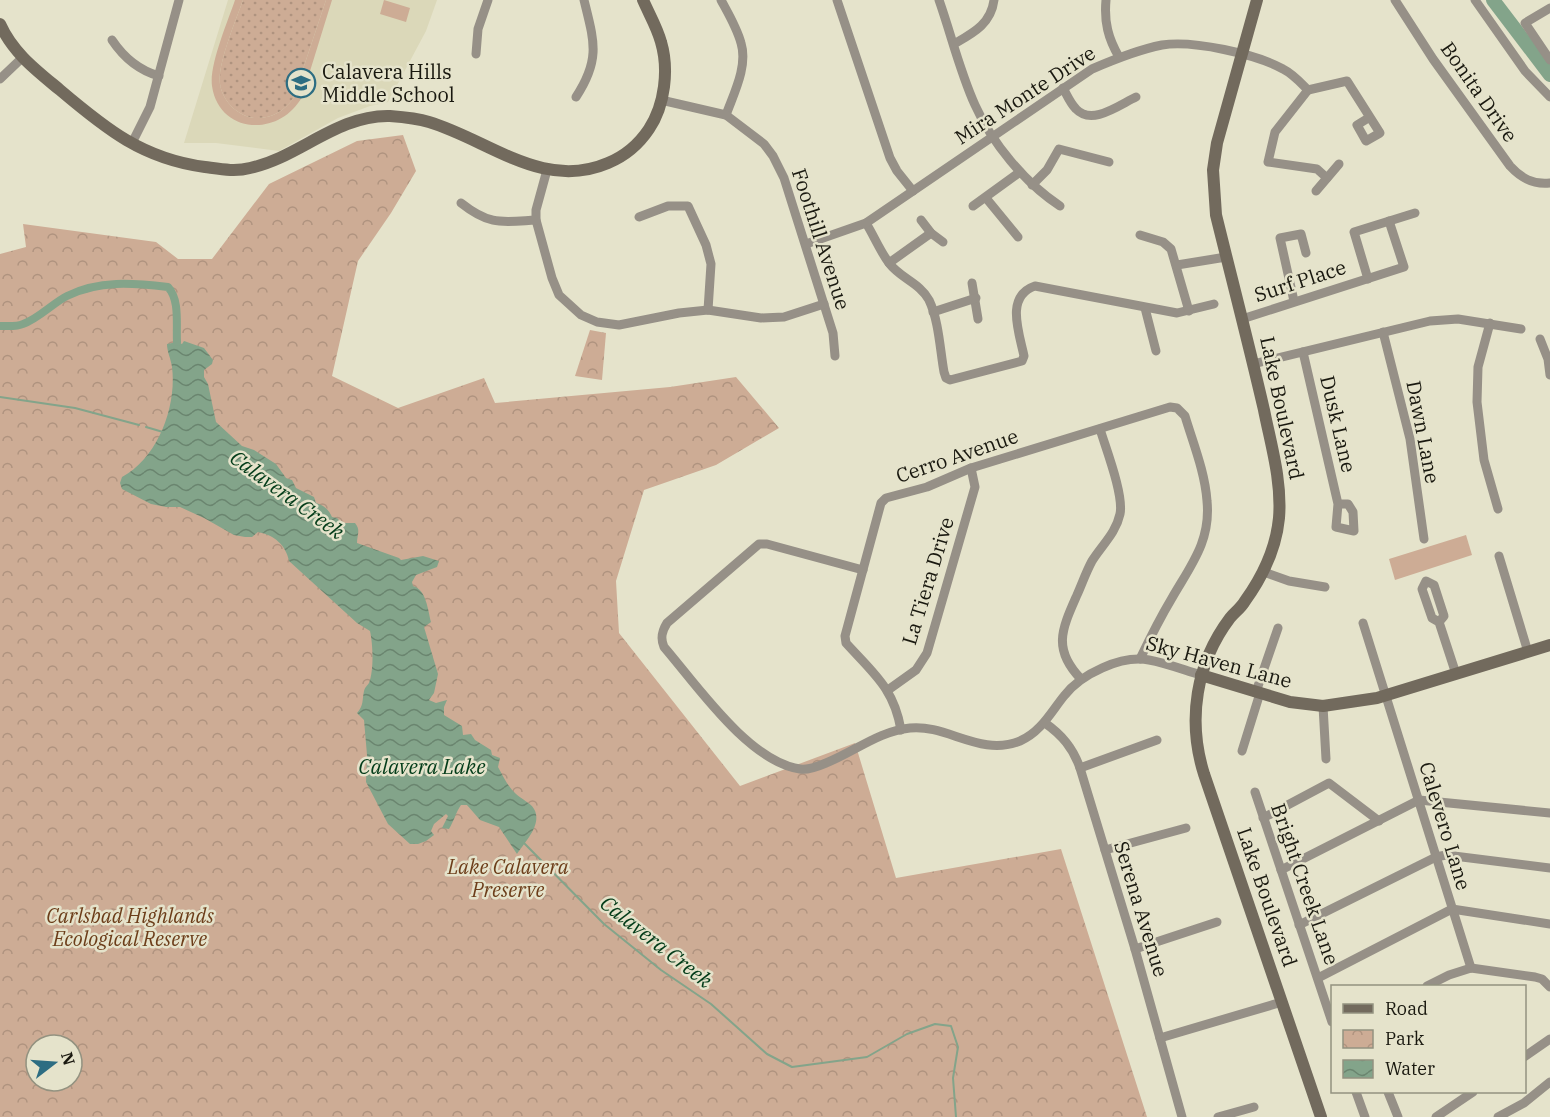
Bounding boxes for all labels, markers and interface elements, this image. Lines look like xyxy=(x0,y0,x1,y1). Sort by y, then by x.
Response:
street label: Bonita Drive xyxy=(1435,36,1524,147)
street label: Mira Monte Drive xyxy=(949,39,1100,150)
place label: Calavera Hills Middle School xyxy=(322,58,455,108)
school or university icon: Calavera Hills Middle School xyxy=(285,67,317,99)
street label: Foothill Avenue xyxy=(786,165,857,313)
street label: Surf Place xyxy=(1250,253,1349,308)
street label: Lake Boulevard xyxy=(1254,334,1311,482)
street label: Dusk Lane xyxy=(1314,373,1363,475)
street label: Dawn Lane xyxy=(1400,378,1447,486)
street label: Cerro Avenue xyxy=(892,422,1021,489)
water label: Calavera Creek xyxy=(225,443,351,546)
street label: La Tiera Drive xyxy=(895,514,960,648)
street label: Sky Haven Lane xyxy=(1143,629,1295,694)
water label: Calavera Lake xyxy=(358,752,486,780)
street label: Calevero Lane xyxy=(1413,758,1478,893)
street label: Bright Creek Lane xyxy=(1265,799,1346,968)
street label: Lake Boulevard xyxy=(1231,824,1304,970)
street label: Serena Avenue xyxy=(1108,838,1175,980)
park label: Lake Calavera Preserve xyxy=(446,853,569,903)
water label: Calavera Creek xyxy=(595,889,719,994)
park label: Carlsbad Highlands Ecological Reserve xyxy=(46,902,214,952)
legend xyxy=(1331,985,1526,1093)
text: Road xyxy=(1385,997,1428,1020)
text: Park xyxy=(1385,1027,1425,1050)
north arrow xyxy=(24,1033,84,1093)
text: N xyxy=(57,1050,80,1068)
text: Water xyxy=(1385,1057,1435,1080)

